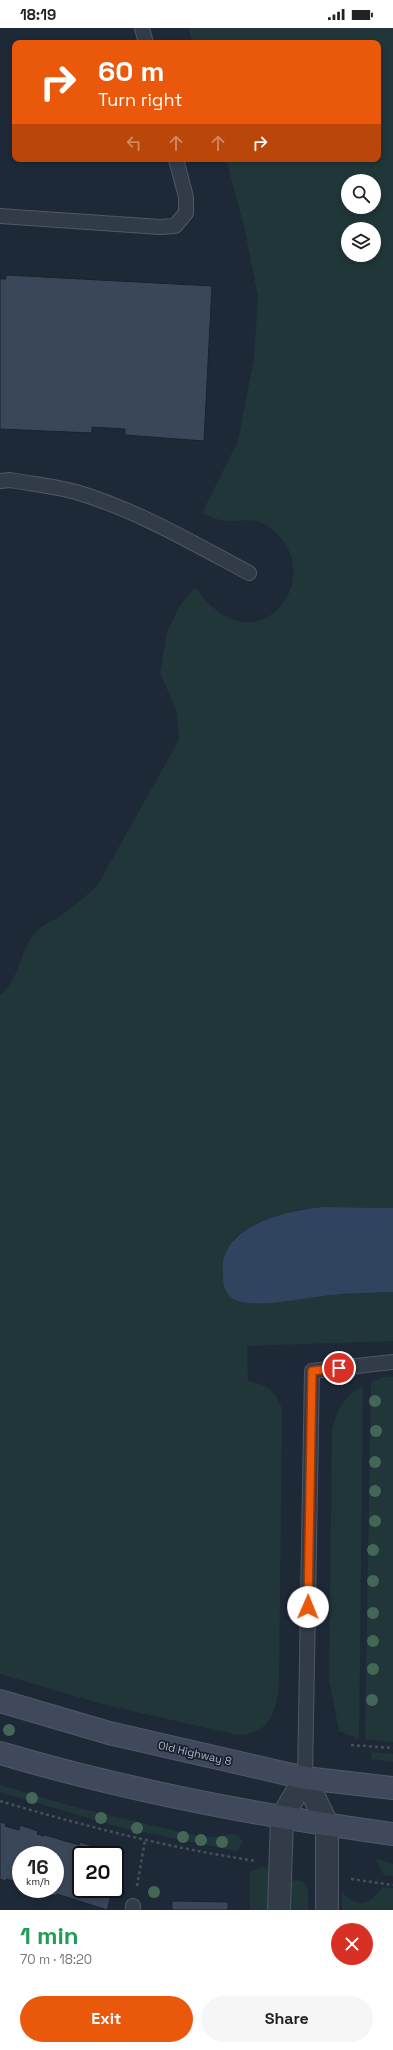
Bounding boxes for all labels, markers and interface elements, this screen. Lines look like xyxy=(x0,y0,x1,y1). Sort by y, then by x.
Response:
text: 18:19 xyxy=(20,5,56,24)
text: 60 m xyxy=(98,53,164,89)
icon: right xyxy=(32,56,84,108)
text: Turn right xyxy=(98,88,182,111)
icon: left xyxy=(123,132,145,154)
icon: ahead xyxy=(165,132,187,154)
icon: ahead xyxy=(207,132,229,154)
icon: right xyxy=(249,132,271,154)
map controls xyxy=(341,174,381,262)
button: search xyxy=(341,174,381,214)
button: layers xyxy=(341,222,381,262)
pin xyxy=(322,1351,356,1385)
icon: arrive xyxy=(328,1357,350,1379)
position arrow xyxy=(287,1586,329,1628)
street label: Old Highway 8 xyxy=(157,1738,233,1768)
speed limit sign: 20 xyxy=(72,1846,124,1898)
text: 16 xyxy=(27,1854,49,1880)
text: km/h xyxy=(26,1875,50,1888)
text: 1 min xyxy=(20,1920,79,1951)
button: close xyxy=(331,1923,373,1965)
text: 70 m · 18:20 xyxy=(20,1951,92,1968)
button: Exit xyxy=(20,1996,193,2042)
button: Share xyxy=(201,1996,373,2042)

